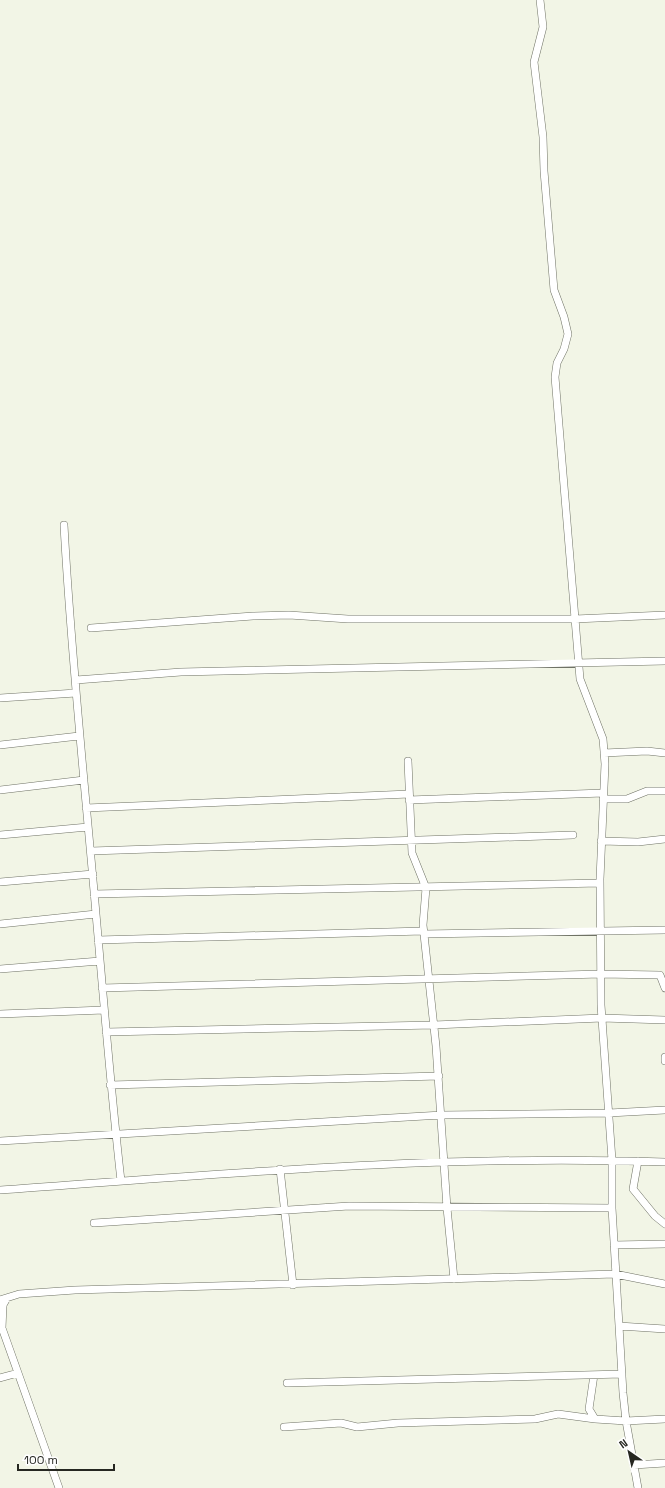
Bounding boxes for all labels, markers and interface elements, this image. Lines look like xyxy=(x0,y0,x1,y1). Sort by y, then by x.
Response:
north arrow xyxy=(609,1432,649,1472)
text: N xyxy=(616,1436,630,1452)
scale bar xyxy=(18,1446,114,1472)
text: 100 m xyxy=(24,1452,58,1468)

